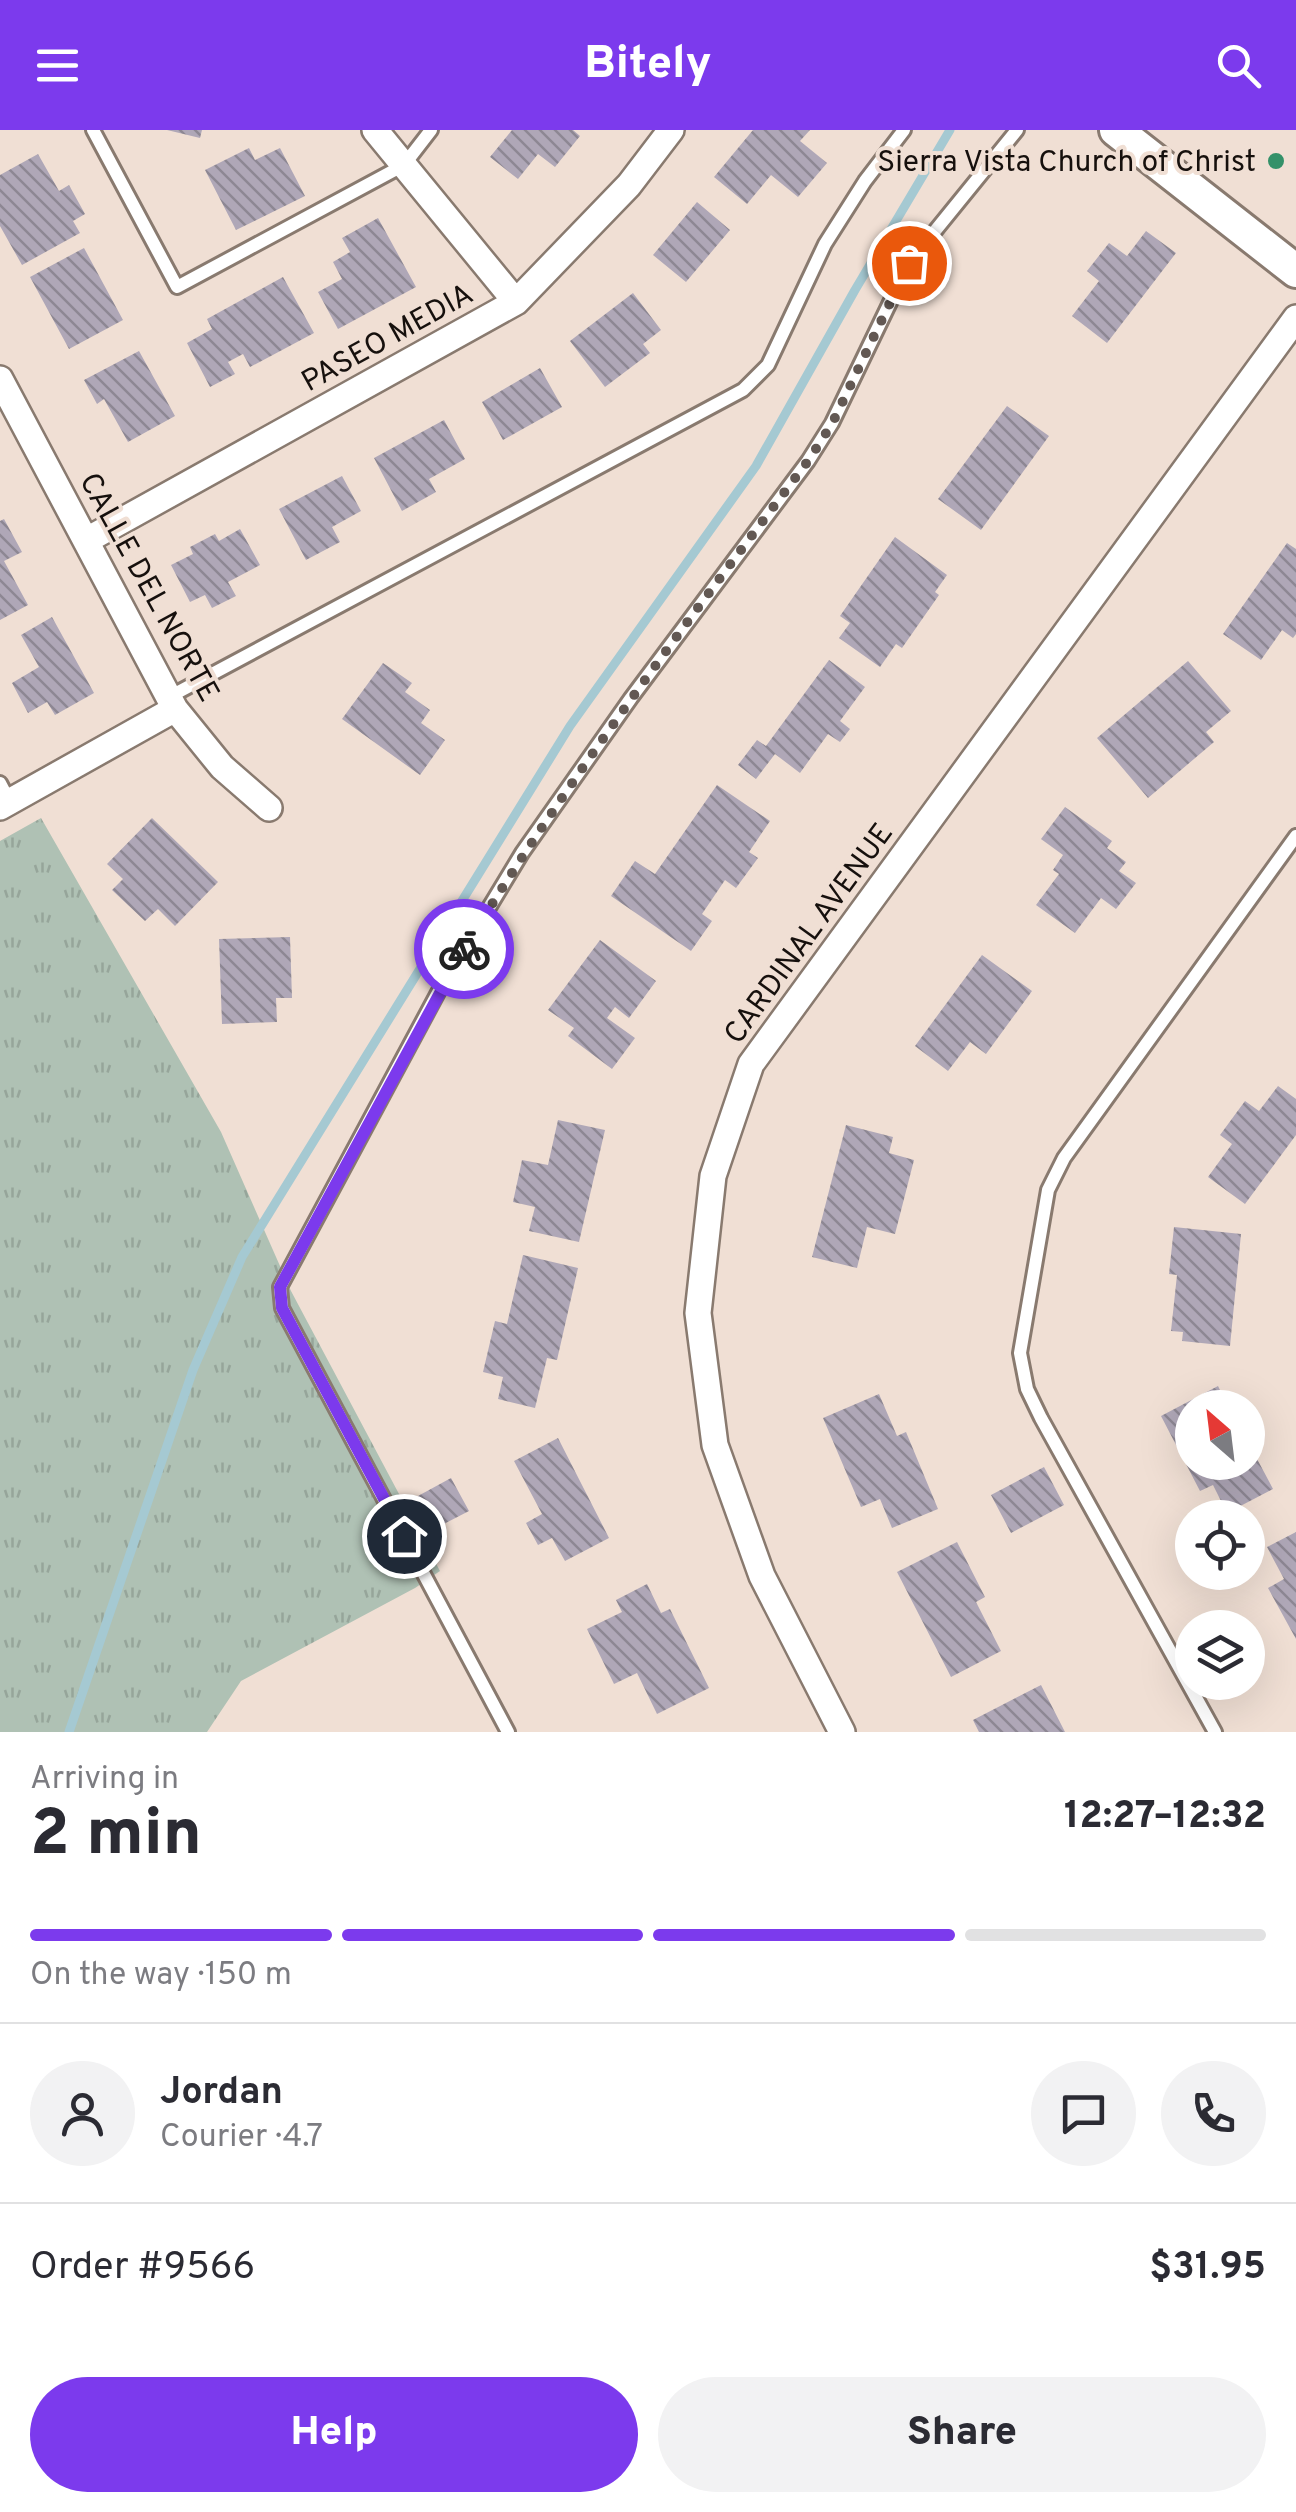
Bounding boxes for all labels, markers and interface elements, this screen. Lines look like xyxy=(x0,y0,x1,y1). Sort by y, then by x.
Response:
text: Bitely xyxy=(584,37,712,94)
icon: menu xyxy=(30,38,85,93)
icon: search xyxy=(1211,38,1266,93)
place label: Sierra Vista Church of Christ xyxy=(877,145,1256,182)
marker: Sierra Vista Church of Christ xyxy=(1265,150,1287,172)
pin xyxy=(867,221,952,306)
icon: bag xyxy=(882,236,937,291)
street label: PASEO MEDIA xyxy=(296,277,480,402)
street label: CALLE DEL NORTE xyxy=(70,467,226,709)
street label: CARDINAL AVENUE xyxy=(717,817,903,1052)
courier xyxy=(414,899,514,999)
icon: bike xyxy=(437,922,492,977)
north arrow xyxy=(1175,1390,1265,1480)
map controls xyxy=(1175,1390,1265,1700)
pin xyxy=(362,1494,447,1579)
button: locate xyxy=(1175,1500,1265,1590)
icon: home xyxy=(377,1509,432,1564)
button: layers xyxy=(1175,1610,1265,1700)
text: Arriving in xyxy=(30,1760,179,1800)
text: 12:27–12:32 xyxy=(1064,1793,1266,1842)
text: 2 min xyxy=(30,1796,202,1878)
text: On the way · 150 m xyxy=(30,1956,292,1996)
button: person xyxy=(30,2061,135,2166)
button: chat xyxy=(1031,2061,1136,2166)
button: phone xyxy=(1161,2061,1266,2166)
text: Jordan xyxy=(160,2069,283,2118)
text: Courier · 4.7 xyxy=(160,2118,323,2158)
text: Order #9566 xyxy=(30,2244,255,2293)
text: $31.95 xyxy=(1149,2244,1266,2293)
button: Help xyxy=(30,2377,638,2492)
button: Share xyxy=(658,2377,1266,2492)

